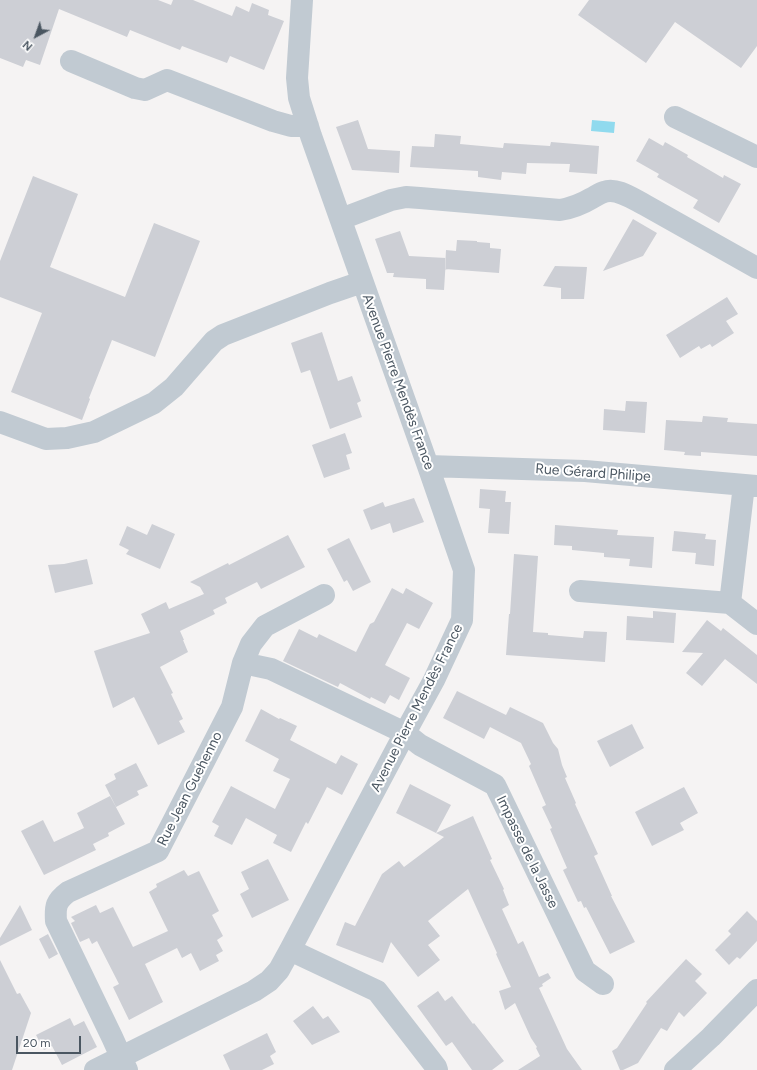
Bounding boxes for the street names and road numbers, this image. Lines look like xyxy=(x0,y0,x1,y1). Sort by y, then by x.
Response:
street label: Avenue Pierre Mendès France xyxy=(358,292,438,472)
street label: Rue Gérard Philipe xyxy=(535,461,651,485)
street label: Avenue Pierre Mendès France xyxy=(367,621,467,795)
street label: Rue Jean Guehenno xyxy=(154,729,226,849)
street label: Impasse de la Jasse xyxy=(492,793,562,911)

